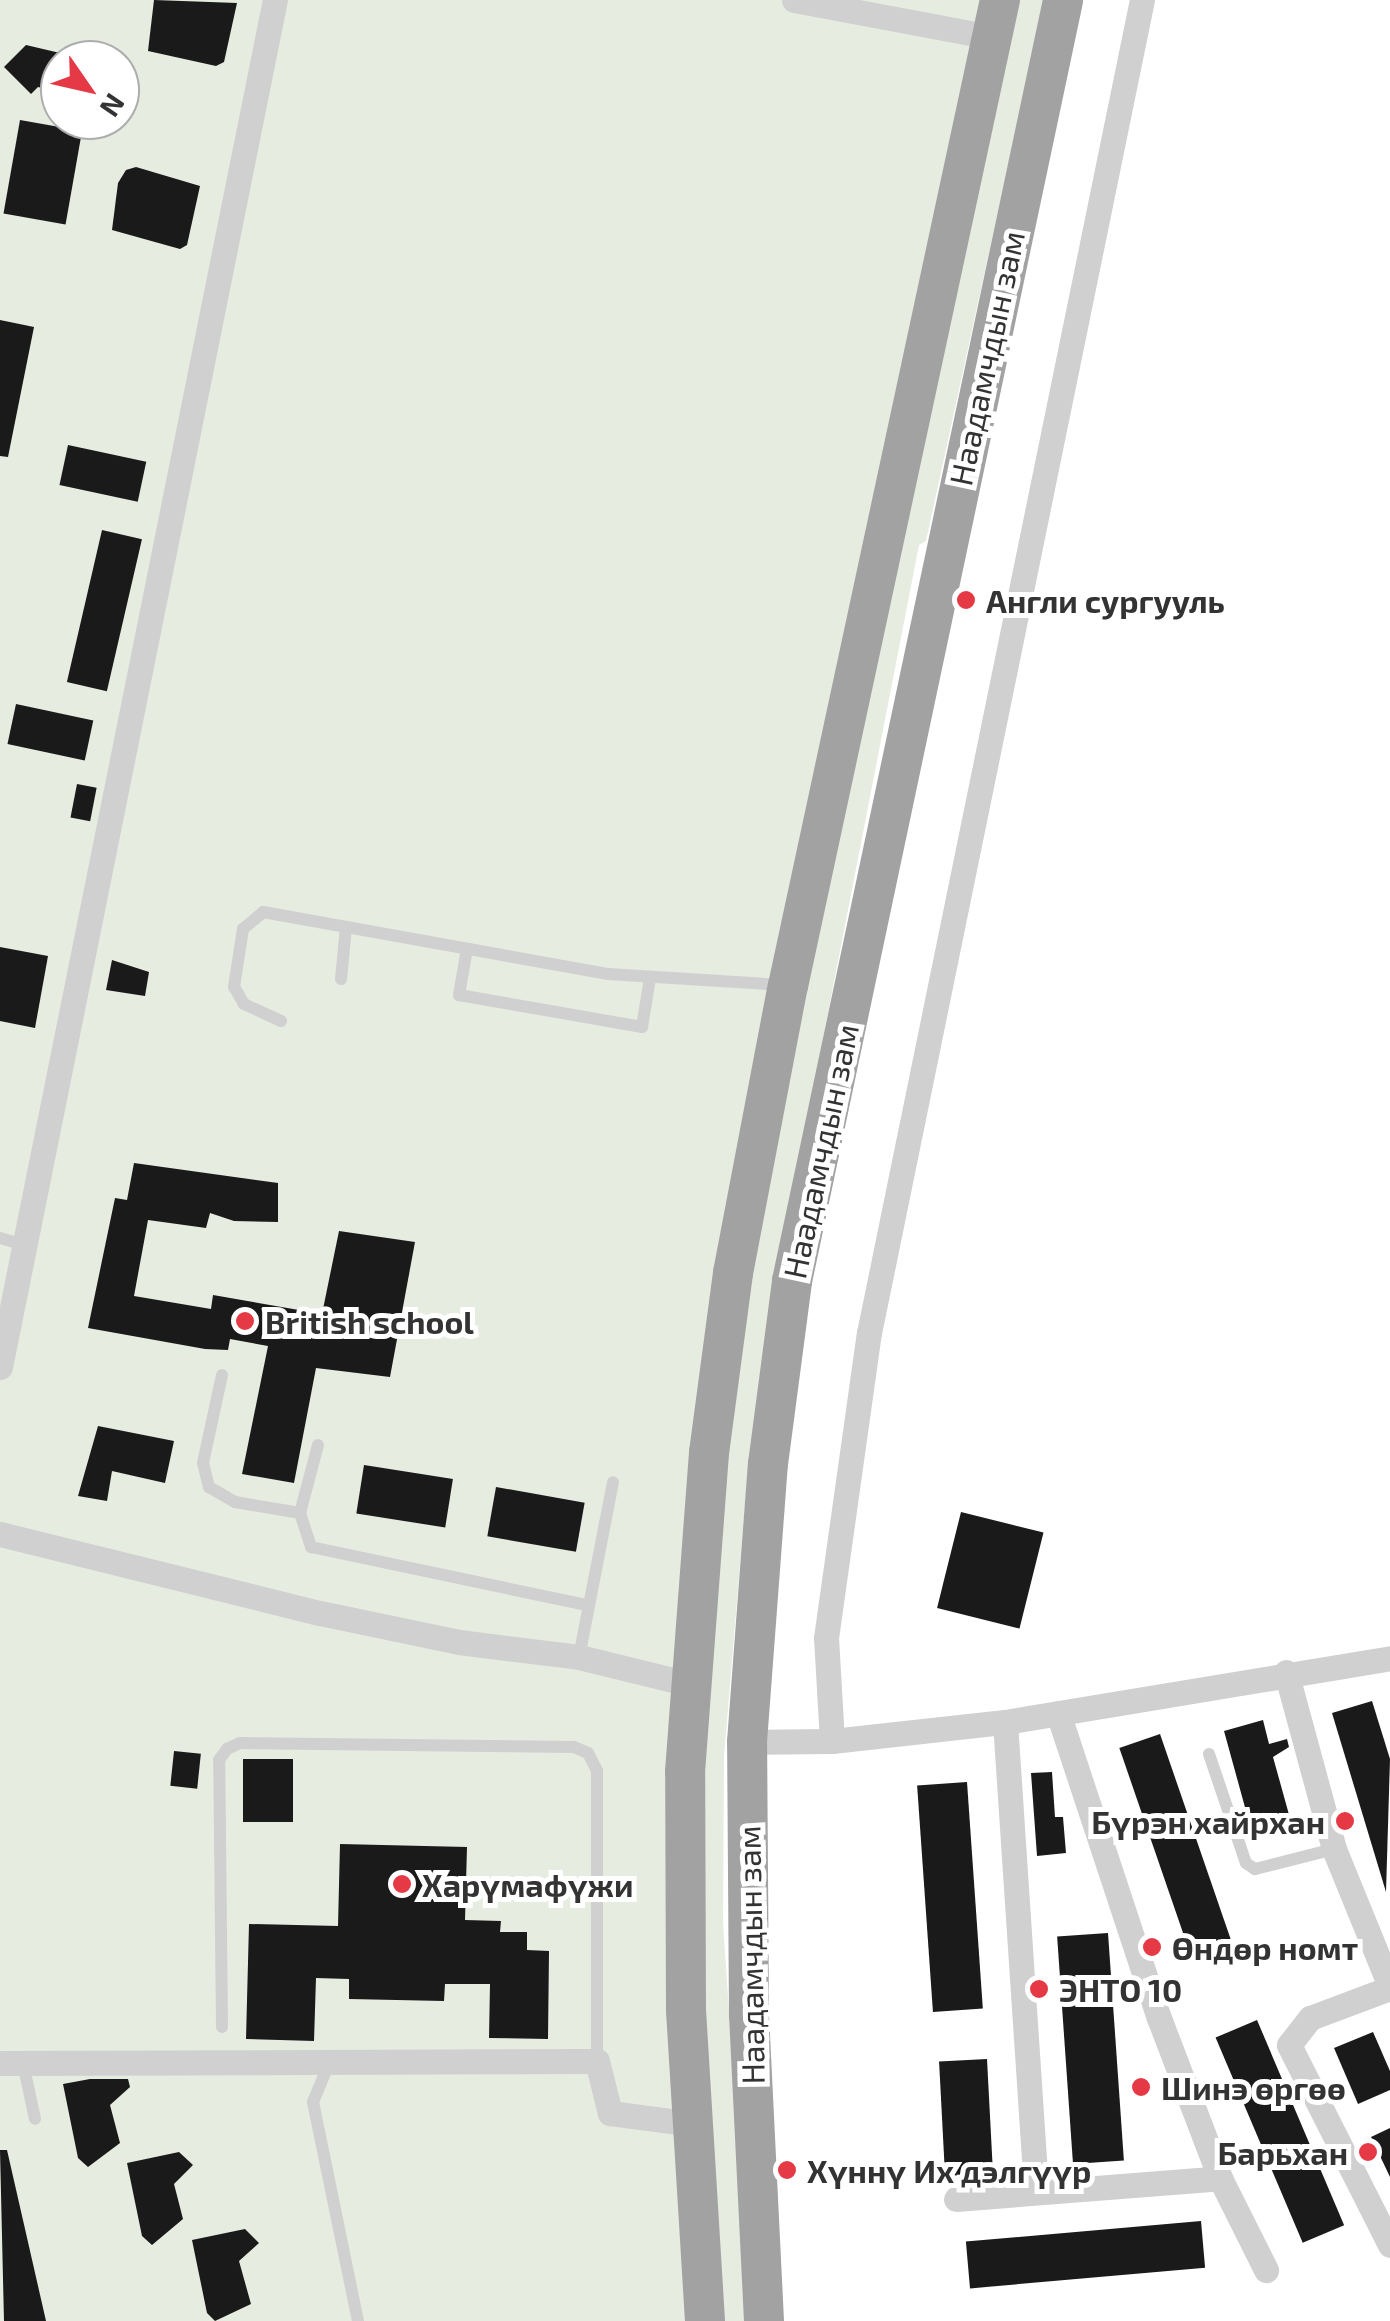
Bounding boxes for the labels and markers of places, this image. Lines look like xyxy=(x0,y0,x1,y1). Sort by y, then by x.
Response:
place label: Англи сургууль xyxy=(986,581,1225,619)
marker: Англи сургууль xyxy=(955,589,977,611)
place label: British school xyxy=(265,1302,474,1340)
marker: British school xyxy=(234,1310,256,1332)
place label: Бүрэн хайрхан xyxy=(1091,1802,1325,1840)
marker: Бүрэн хайрхан xyxy=(1334,1810,1356,1832)
place label: Харүмафүжи xyxy=(422,1865,633,1903)
marker: Харүмафүжи xyxy=(391,1873,413,1895)
place label: Өндөр номт xyxy=(1172,1928,1358,1966)
marker: Өндөр номт xyxy=(1141,1936,1163,1958)
place label: ЭНТО 10 xyxy=(1059,1970,1182,2008)
marker: ЭНТО 10 xyxy=(1028,1978,1050,2000)
place label: Шинэ өргөө xyxy=(1161,2068,1346,2106)
marker: Шинэ өргөө xyxy=(1130,2076,1152,2098)
place label: Барьхан xyxy=(1217,2133,1348,2171)
marker: Барьхан xyxy=(1357,2141,1379,2163)
place label: Хүннү Их дэлгүүр xyxy=(807,2151,1091,2189)
marker: Хүннү Их дэлгүүр xyxy=(776,2159,798,2181)

